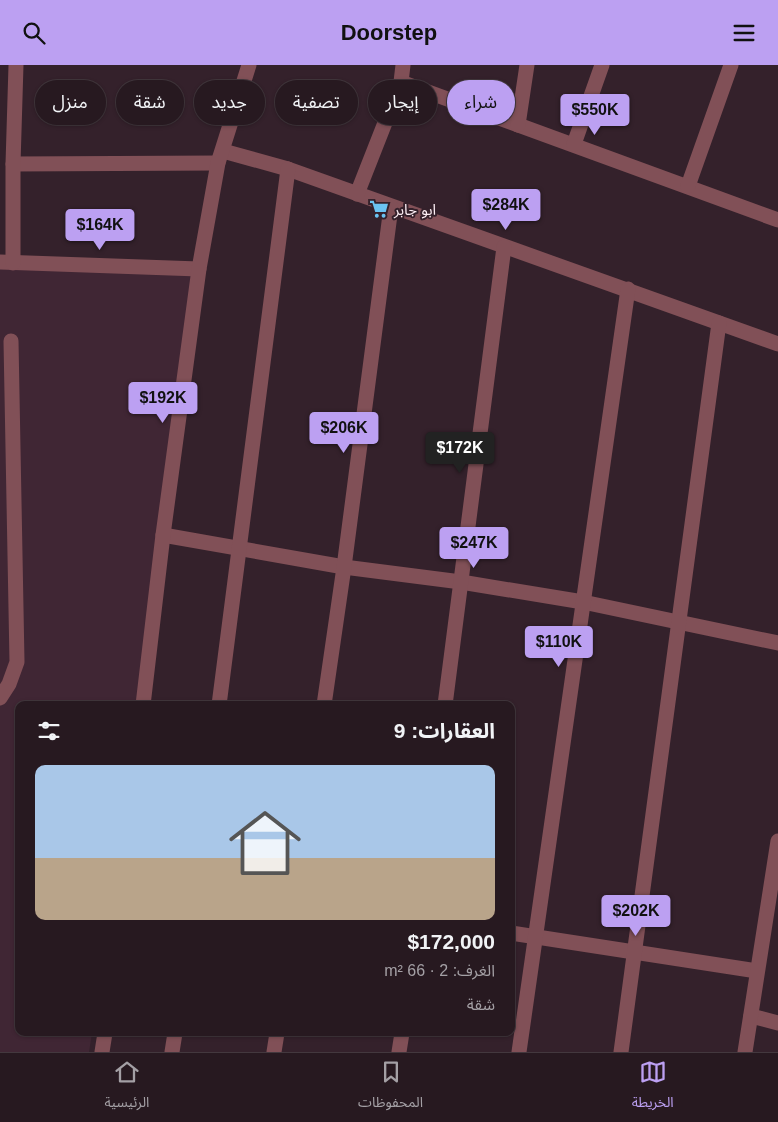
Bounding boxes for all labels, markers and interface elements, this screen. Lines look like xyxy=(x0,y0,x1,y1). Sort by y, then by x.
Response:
icon: search xyxy=(20,19,48,47)
icon: menu xyxy=(730,19,758,47)
text: Doorstep xyxy=(341,20,437,45)
chip: منزل xyxy=(35,80,106,125)
chip: شقة xyxy=(116,80,184,125)
chip: جديد xyxy=(194,80,265,125)
chip: تصفية xyxy=(275,80,358,125)
chip: إيجار xyxy=(368,80,437,125)
chip: شراء xyxy=(447,80,515,125)
pin: $550K xyxy=(560,93,630,136)
text: $550K xyxy=(571,101,619,118)
pin: $284K xyxy=(471,189,541,231)
text: $284K xyxy=(482,196,530,213)
supermarket icon: ابو جابر xyxy=(368,198,390,220)
place label: ابو جابر xyxy=(393,201,436,219)
pin: $164K xyxy=(65,209,135,251)
text: $164K xyxy=(76,216,124,233)
pin: $192K xyxy=(128,381,198,424)
text: $192K xyxy=(139,389,187,406)
pin: $206K xyxy=(309,411,379,454)
text: $206K xyxy=(320,419,368,436)
pin: $172K xyxy=(425,431,495,474)
text: $172K xyxy=(436,439,484,456)
pin: $247K xyxy=(439,527,509,569)
text: $247K xyxy=(450,534,498,551)
pin: $110K xyxy=(524,625,594,668)
text: $110K xyxy=(536,633,582,650)
icon: filters xyxy=(35,717,63,745)
text: العقارات: 9 xyxy=(394,719,495,742)
icon: home xyxy=(220,798,310,888)
pin: $202K xyxy=(601,895,671,937)
text: $202K xyxy=(612,902,660,919)
text: $172,000 xyxy=(407,930,495,953)
text: الغرف: 2 · 66 m² xyxy=(384,962,495,979)
text: شقة xyxy=(467,996,495,1013)
tab: الرئيسية xyxy=(104,1058,149,1117)
tab: المحفوظات xyxy=(358,1058,423,1117)
tab: الخريطة xyxy=(632,1058,674,1117)

